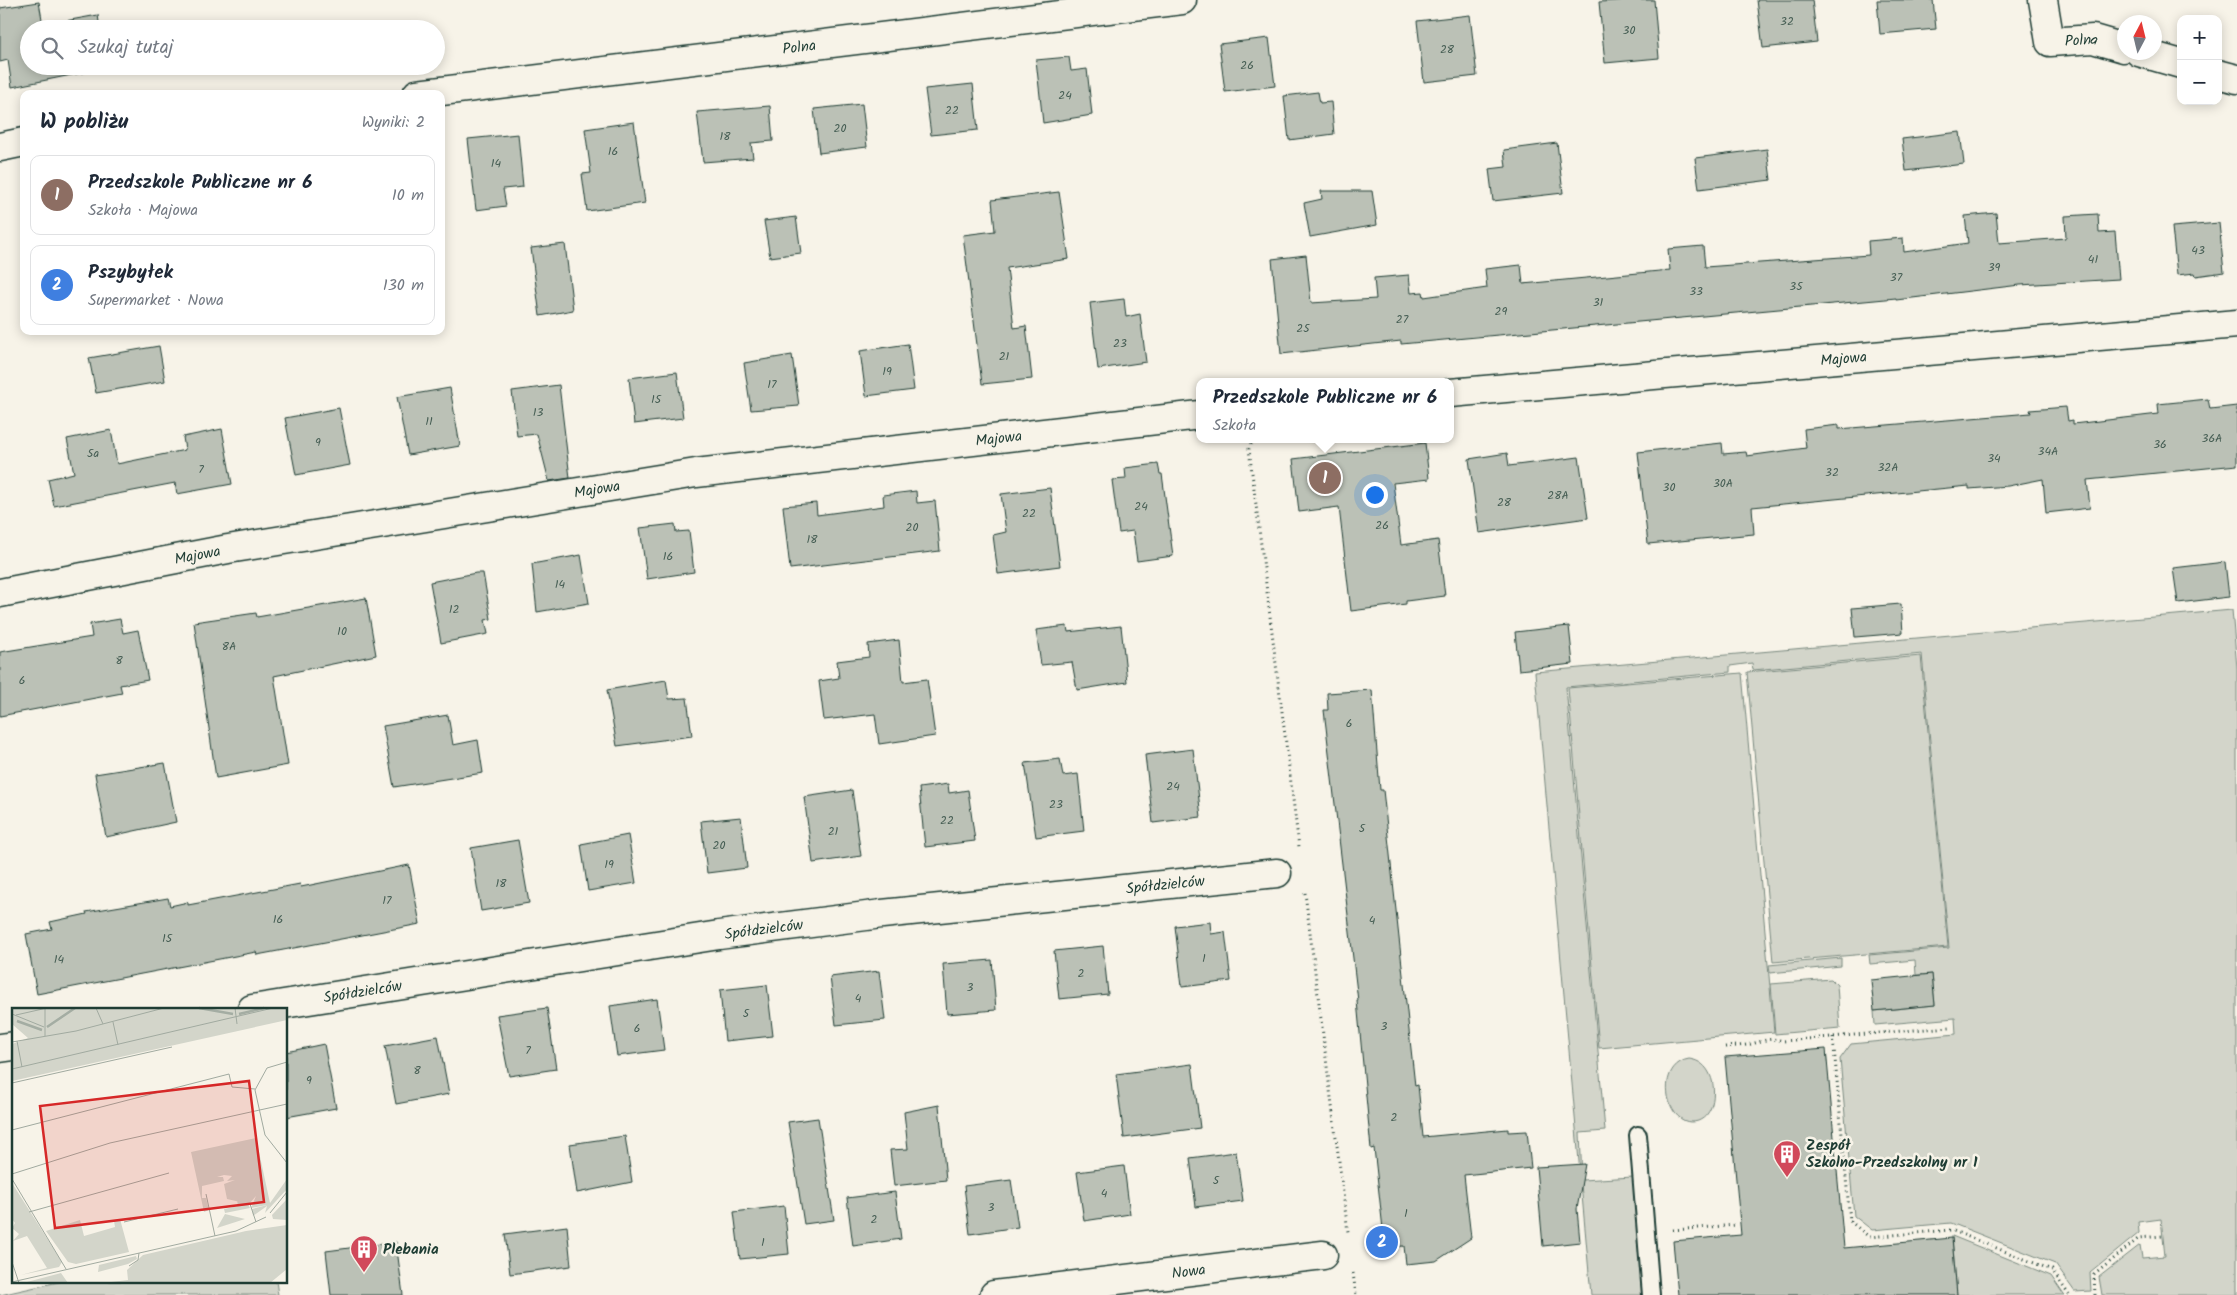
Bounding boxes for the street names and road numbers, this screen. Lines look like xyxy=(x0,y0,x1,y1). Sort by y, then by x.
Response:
street label: Polna xyxy=(2064,28,2101,54)
street label: Polna xyxy=(781,34,817,62)
street label: Majowa xyxy=(1819,346,1868,373)
street label: Majowa xyxy=(974,425,1023,454)
street label: Majowa xyxy=(572,474,622,506)
street label: Majowa xyxy=(172,540,223,572)
street label: Spółdzielców xyxy=(1125,869,1207,902)
street label: Spółdzielców xyxy=(723,913,806,947)
street label: Spółdzielców xyxy=(322,974,405,1010)
street label: Nowa xyxy=(1170,1258,1207,1286)

